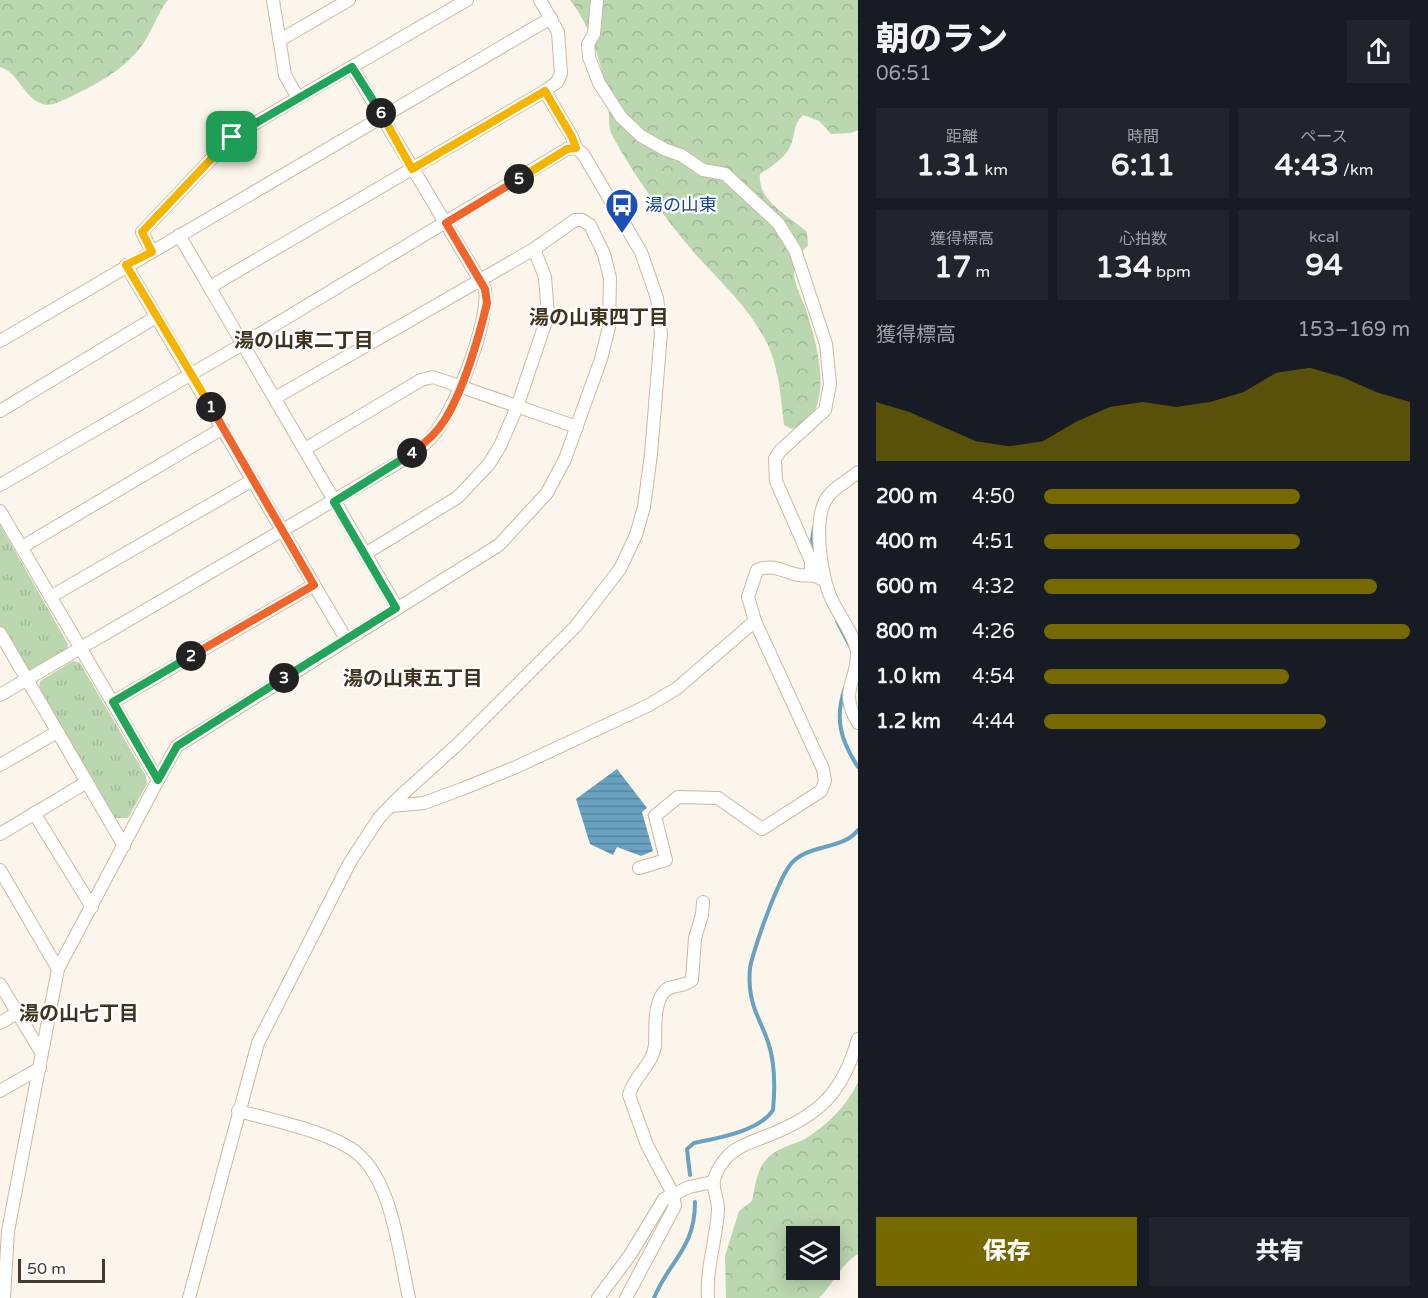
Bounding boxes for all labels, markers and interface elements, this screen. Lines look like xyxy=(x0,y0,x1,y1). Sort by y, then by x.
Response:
text: 朝のラン xyxy=(876,20,1008,59)
button: share xyxy=(1347,20,1410,83)
text: 06:51 xyxy=(876,62,931,86)
pin: 6 xyxy=(366,98,396,128)
text: 6 xyxy=(376,103,386,123)
pin xyxy=(206,111,257,162)
icon: arrive xyxy=(215,120,248,153)
text: 距離 xyxy=(946,127,978,147)
text: 時間 xyxy=(1127,127,1159,147)
text: ペース xyxy=(1300,127,1348,147)
text: 1.31 xyxy=(916,147,980,184)
text: 6:11 xyxy=(1111,147,1175,184)
text: 4:43 xyxy=(1275,147,1339,184)
text: km xyxy=(980,160,1008,180)
text: /km xyxy=(1339,160,1373,180)
pin: 5 xyxy=(504,164,534,194)
text: 5 xyxy=(514,169,524,189)
bus stop icon: 湯の山東 xyxy=(604,187,640,234)
place label: 湯の山東 xyxy=(645,194,717,216)
text: kcal xyxy=(1309,227,1339,247)
text: 獲得標高 xyxy=(930,229,994,249)
text: 心拍数 xyxy=(1119,229,1167,249)
text: 94 xyxy=(1305,247,1343,284)
text: 17 xyxy=(934,249,971,286)
text: 134 xyxy=(1095,249,1152,286)
text: m xyxy=(971,262,990,282)
text: bpm xyxy=(1152,262,1191,282)
district label: 湯の山東四丁目 xyxy=(529,306,669,330)
text: 153–169 m xyxy=(1297,318,1410,342)
text: 獲得標高 xyxy=(876,323,956,347)
district label: 湯の山東二丁目 xyxy=(234,329,374,353)
pin: 1 xyxy=(196,392,226,422)
text: 1 xyxy=(206,397,216,417)
pin: 4 xyxy=(397,438,427,468)
text: 4 xyxy=(407,443,417,463)
text: 200 m xyxy=(876,485,937,509)
text: 4:50 xyxy=(972,485,1015,509)
text: 400 m xyxy=(876,530,937,554)
text: 4:51 xyxy=(972,530,1015,554)
text: 600 m xyxy=(876,575,937,599)
text: 4:32 xyxy=(972,575,1015,599)
text: 800 m xyxy=(876,620,937,644)
text: 4:26 xyxy=(972,620,1015,644)
pin: 2 xyxy=(176,641,206,671)
text: 2 xyxy=(186,646,196,666)
pin: 3 xyxy=(269,663,299,693)
text: 1.0 km xyxy=(876,665,941,689)
text: 4:54 xyxy=(972,665,1015,689)
district label: 湯の山東五丁目 xyxy=(343,667,483,691)
text: 3 xyxy=(279,668,289,688)
text: 1.2 km xyxy=(876,710,941,734)
text: 4:44 xyxy=(972,710,1015,734)
district label: 湯の山七丁目 xyxy=(19,1002,139,1026)
button: 保存 xyxy=(876,1217,1137,1286)
button: 共有 xyxy=(1149,1217,1410,1286)
map controls xyxy=(786,1226,840,1280)
button: layers xyxy=(786,1226,840,1280)
scale bar xyxy=(18,1256,105,1284)
text: 50 m xyxy=(27,1259,66,1279)

